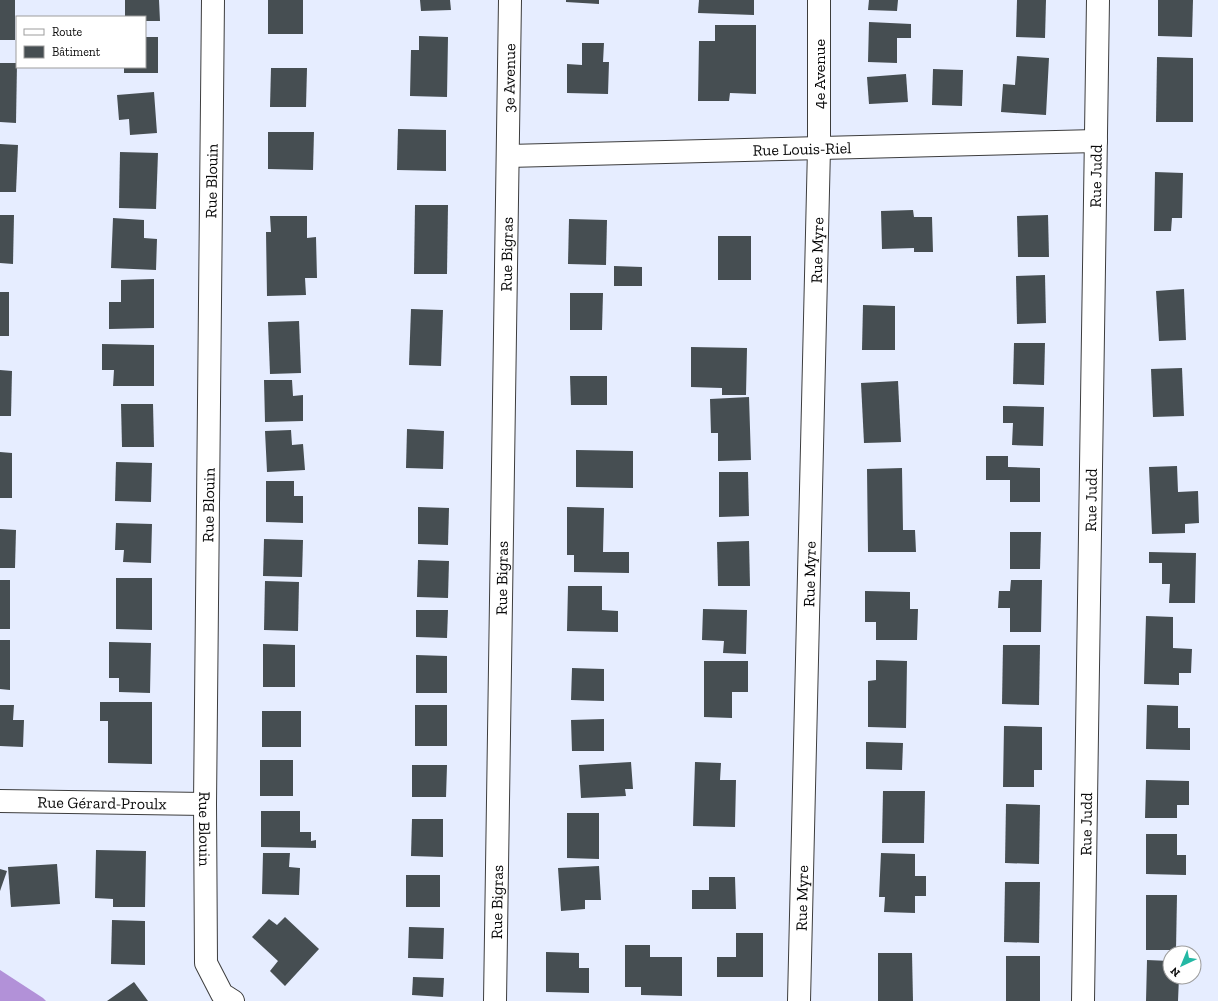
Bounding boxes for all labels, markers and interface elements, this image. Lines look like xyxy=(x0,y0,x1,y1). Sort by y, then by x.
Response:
legend xyxy=(16,16,146,68)
text: Route xyxy=(52,25,83,39)
street label: 4e Avenue xyxy=(810,39,829,109)
street label: 3e Avenue xyxy=(499,43,519,113)
text: Bâtiment xyxy=(52,45,101,59)
street label: Rue Louis-Riel xyxy=(752,138,852,160)
street label: Rue Blouin xyxy=(201,143,222,218)
street label: Rue Judd xyxy=(1086,144,1106,208)
street label: Rue Bigras xyxy=(497,217,517,291)
street label: Rue Myre xyxy=(807,217,827,283)
street label: Rue Blouin xyxy=(198,467,219,542)
street label: Rue Judd xyxy=(1081,468,1101,532)
street label: Rue Bigras xyxy=(492,541,512,615)
street label: Rue Myre xyxy=(799,541,820,607)
street label: Rue Blouin xyxy=(195,791,214,867)
street label: Rue Judd xyxy=(1076,792,1096,856)
street label: Rue Gérard-Proulx xyxy=(37,793,167,813)
street label: Rue Bigras xyxy=(487,865,507,939)
street label: Rue Myre xyxy=(792,865,812,931)
north arrow xyxy=(1162,945,1202,985)
text: N xyxy=(1167,964,1183,979)

